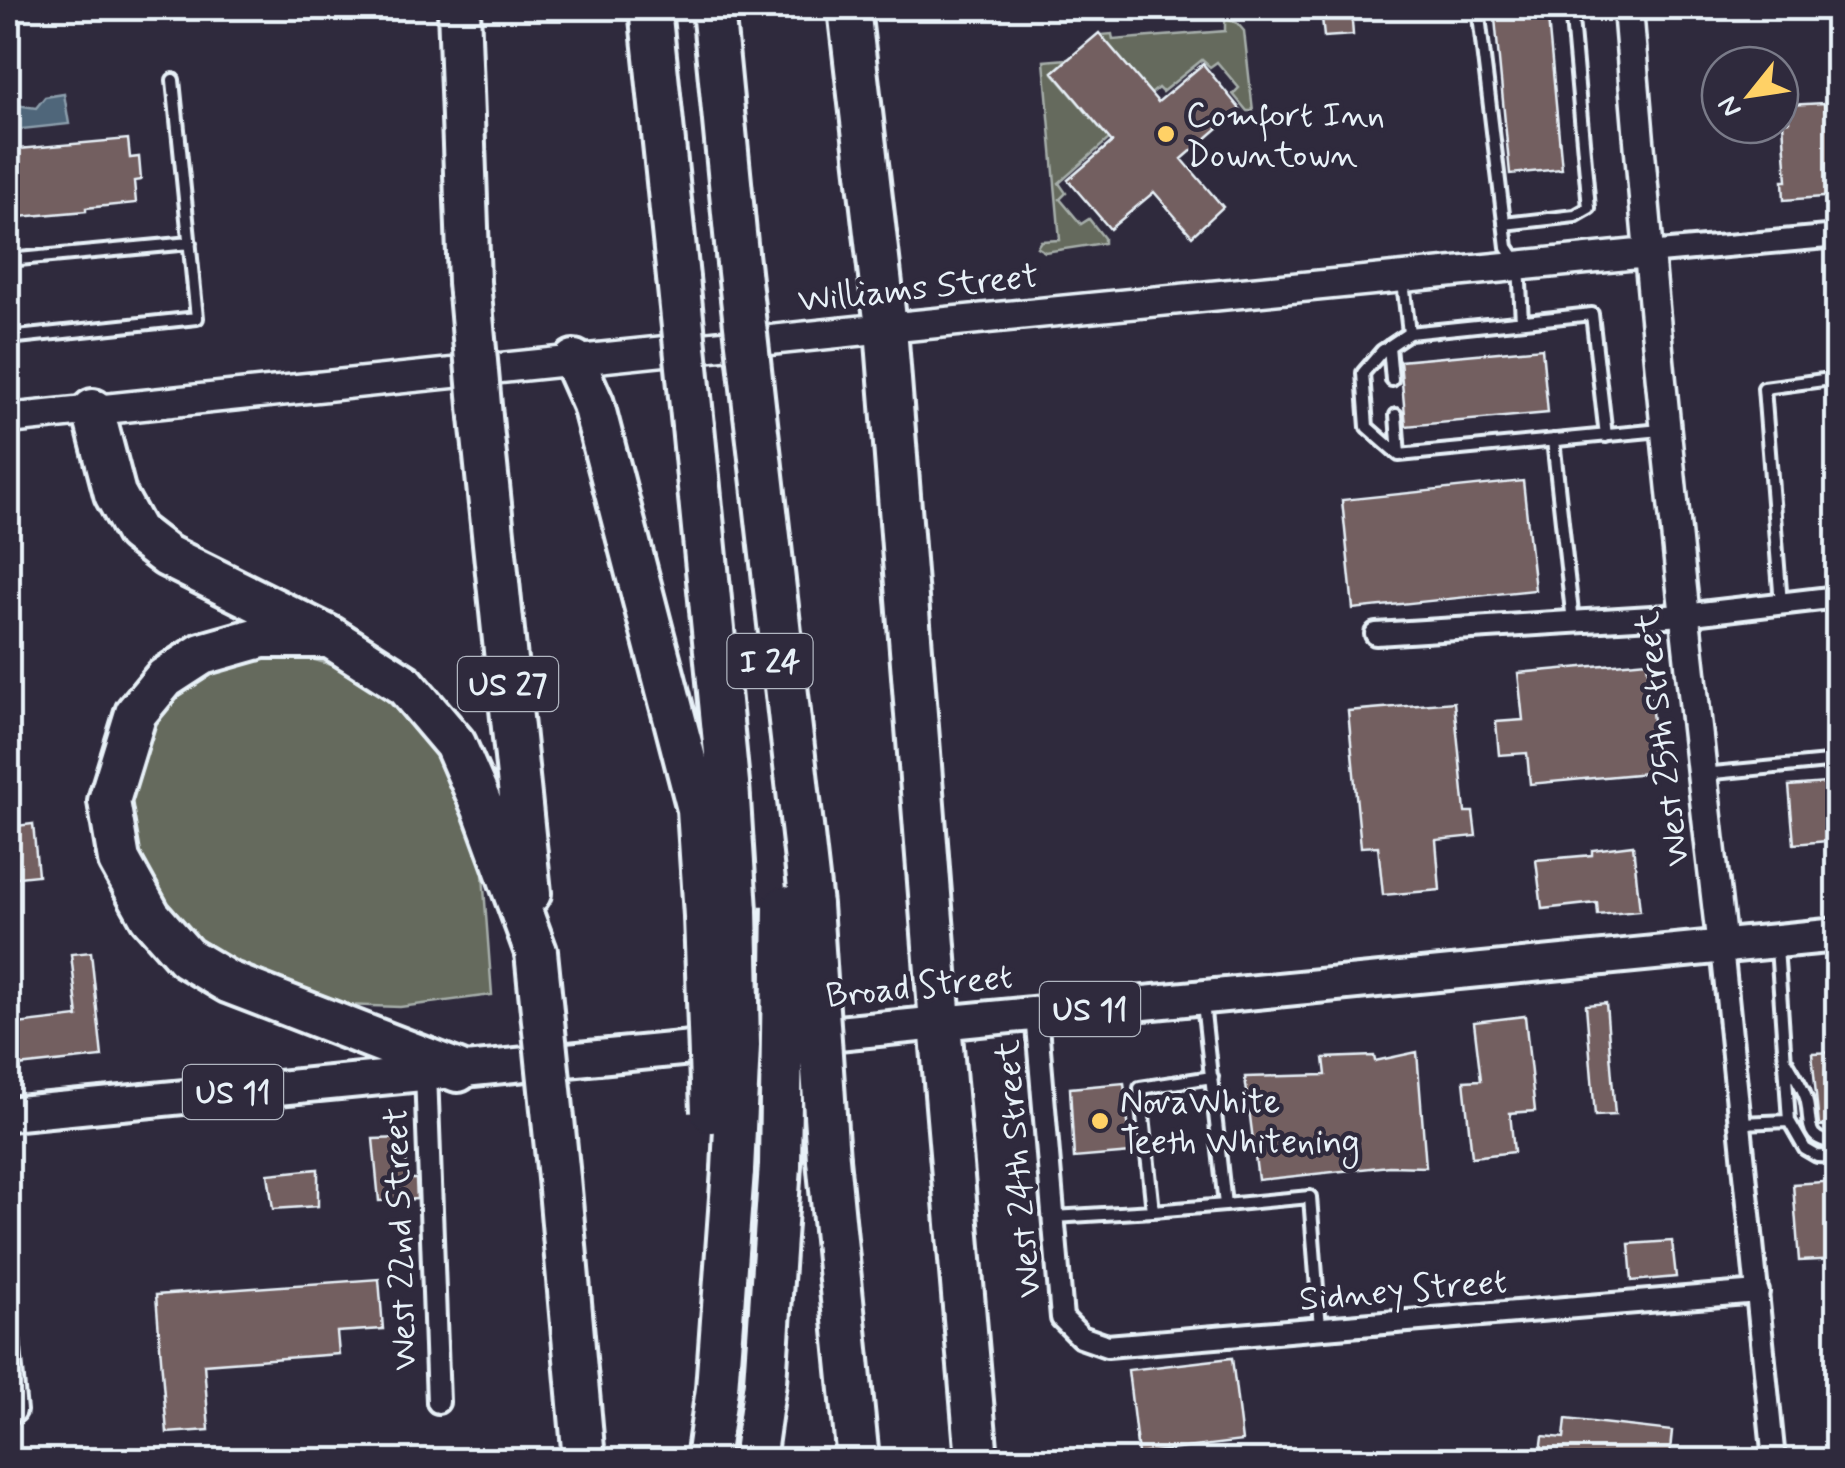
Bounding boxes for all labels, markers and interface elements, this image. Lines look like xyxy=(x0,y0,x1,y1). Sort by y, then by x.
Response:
north arrow xyxy=(1700,45,1800,145)
text: N xyxy=(1710,89,1751,124)
place label: Comfort Inn Downtown xyxy=(1186,93,1385,179)
marker: Comfort Inn Downtown xyxy=(1155,123,1177,145)
street label: Williams Street xyxy=(796,253,1041,324)
street label: West 25th Street xyxy=(1624,608,1701,869)
road number: I 24 xyxy=(728,634,812,688)
road number: US 27 xyxy=(458,657,558,711)
street label: Broad Street xyxy=(823,954,1015,1020)
road number: US 11 xyxy=(1040,982,1140,1036)
street label: West 24th Street xyxy=(985,1038,1053,1300)
road number: US 11 xyxy=(183,1065,283,1119)
place label: NovaWhite Teeth Whitening xyxy=(1120,1080,1360,1169)
street label: West 22nd Street xyxy=(373,1106,429,1371)
marker: NovaWhite Teeth Whitening xyxy=(1089,1110,1111,1132)
street label: Sidney Street xyxy=(1297,1259,1509,1323)

